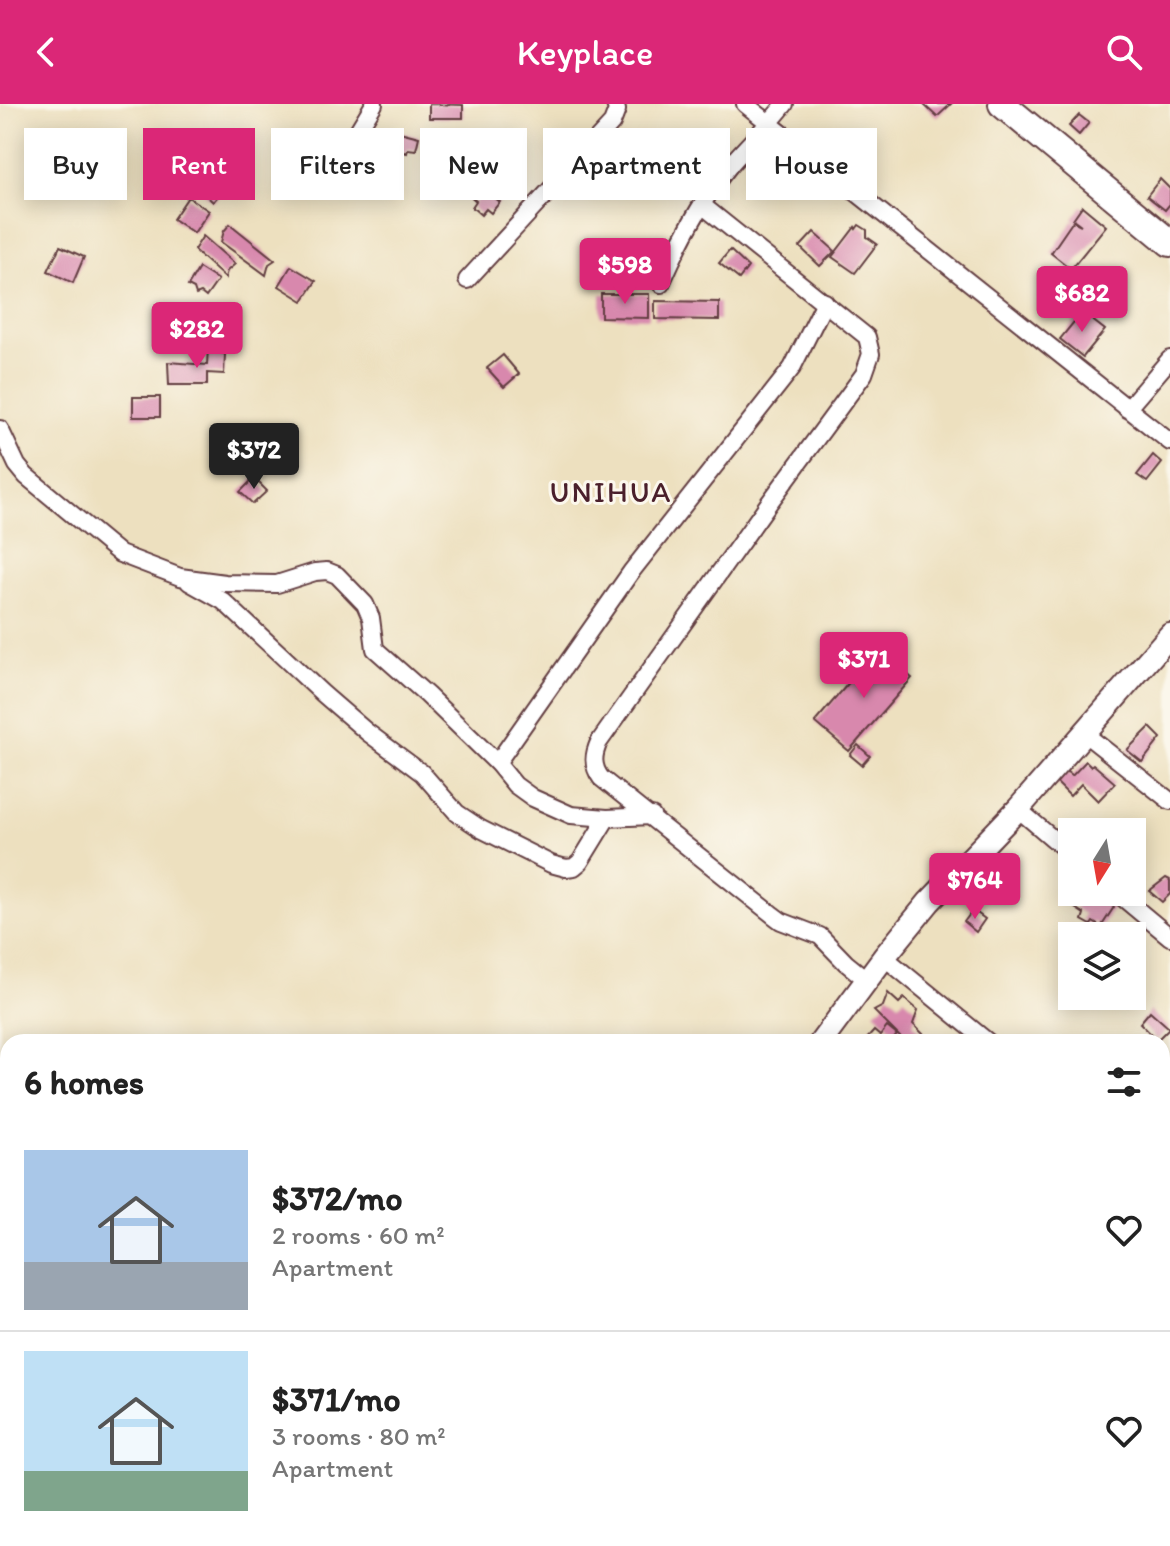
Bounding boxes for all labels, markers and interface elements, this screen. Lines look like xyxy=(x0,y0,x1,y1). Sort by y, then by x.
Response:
icon: back xyxy=(24,30,68,74)
icon: search xyxy=(1102,30,1146,74)
text: Keyplace xyxy=(517,31,653,74)
chip: Buy xyxy=(24,128,127,200)
chip: Rent xyxy=(143,128,255,200)
chip: Filters xyxy=(271,128,404,200)
chip: New xyxy=(420,128,527,200)
chip: Apartment xyxy=(543,128,730,200)
chip: House xyxy=(746,128,877,200)
pin: $598 xyxy=(578,238,672,306)
text: $598 xyxy=(598,248,652,280)
pin: $682 xyxy=(1035,266,1129,334)
text: $682 xyxy=(1055,276,1109,308)
pin: $282 xyxy=(150,302,244,370)
text: $282 xyxy=(170,312,224,344)
pin: $372 xyxy=(207,423,301,491)
text: $372 xyxy=(227,433,281,465)
district label: UNIHUA xyxy=(550,473,672,510)
pin: $371 xyxy=(817,632,911,700)
text: $371 xyxy=(838,642,890,674)
north arrow xyxy=(1058,818,1146,906)
map controls xyxy=(1058,818,1146,1010)
pin: $764 xyxy=(928,853,1022,921)
text: $764 xyxy=(947,863,1003,895)
button: layers xyxy=(1058,922,1146,1010)
icon: filters xyxy=(1102,1060,1146,1104)
text: 6 homes xyxy=(24,1062,144,1103)
text: $372/mo xyxy=(272,1178,403,1219)
icon: home xyxy=(88,1182,184,1278)
icon: heart xyxy=(1102,1208,1146,1252)
text: 2 rooms · 60 m² xyxy=(272,1219,445,1251)
text: Apartment xyxy=(272,1251,393,1283)
text: $371/mo xyxy=(272,1379,401,1420)
icon: home xyxy=(88,1383,184,1479)
icon: heart xyxy=(1102,1409,1146,1453)
text: 3 rooms · 80 m² xyxy=(272,1420,446,1452)
text: Apartment xyxy=(272,1452,393,1484)

